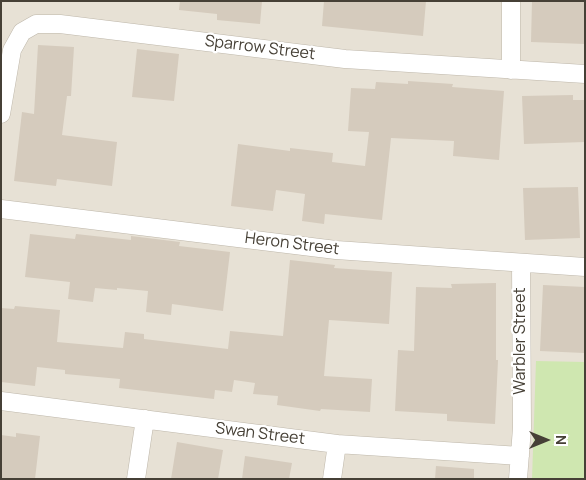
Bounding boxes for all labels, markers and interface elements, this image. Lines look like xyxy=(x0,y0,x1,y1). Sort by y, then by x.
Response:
street label: Sparrow Street xyxy=(204,32,316,64)
street label: Heron Street xyxy=(244,229,340,259)
street label: Warbler Street xyxy=(511,287,531,395)
north arrow xyxy=(521,415,571,465)
street label: Swan Street xyxy=(214,419,306,449)
text: N xyxy=(552,435,571,445)

